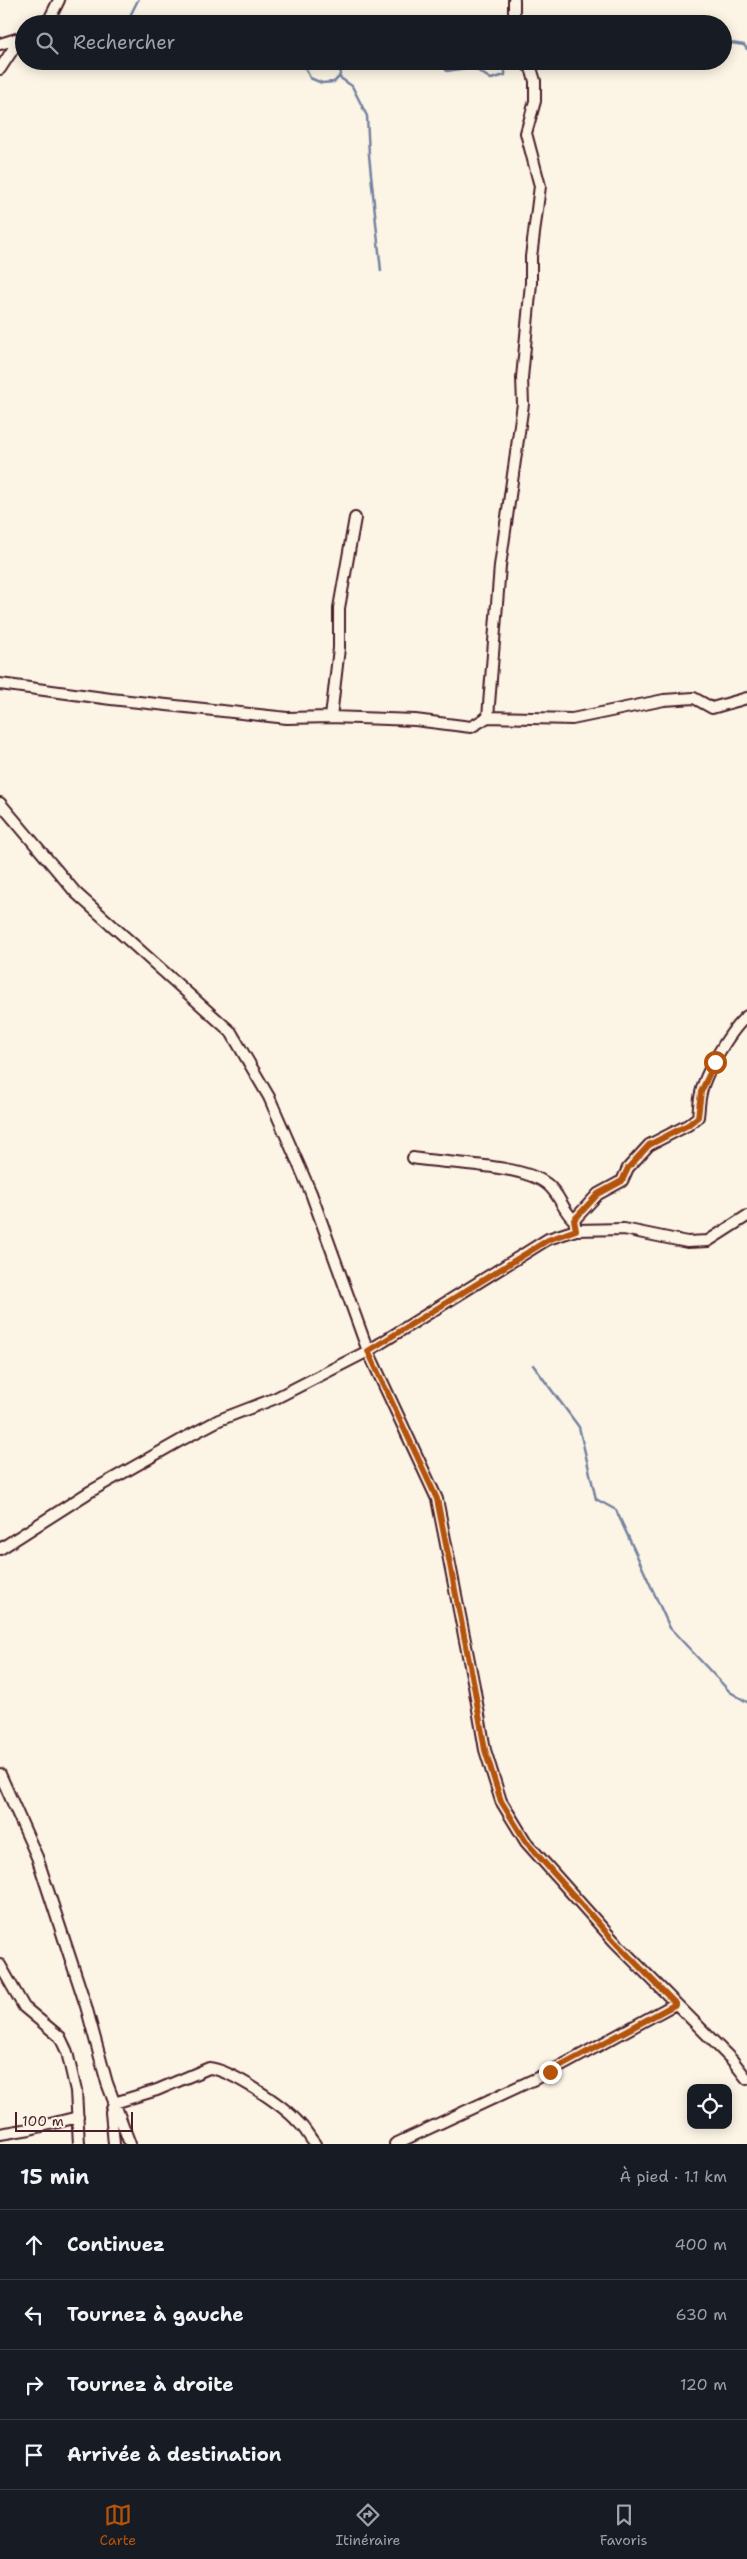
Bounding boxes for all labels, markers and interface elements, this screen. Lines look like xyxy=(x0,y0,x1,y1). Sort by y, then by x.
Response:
search box xyxy=(15,15,732,70)
icon: search xyxy=(33,29,61,57)
text: Rechercher xyxy=(73,30,176,55)
route start xyxy=(704,1051,727,1074)
route end xyxy=(539,2061,562,2084)
map controls xyxy=(687,2084,732,2129)
button: locate xyxy=(687,2084,732,2129)
scale bar xyxy=(15,2109,132,2132)
text: 100 m xyxy=(22,2112,64,2130)
text: 15 min xyxy=(20,2163,89,2191)
text: À pied · 1.1 km xyxy=(619,2166,727,2187)
icon: ahead xyxy=(20,2231,48,2259)
text: Continuez xyxy=(67,2232,165,2257)
text: 400 m xyxy=(674,2234,727,2255)
icon: left xyxy=(20,2301,48,2329)
text: Tournez à gauche xyxy=(67,2302,244,2327)
text: 630 m xyxy=(675,2304,727,2325)
icon: right xyxy=(20,2371,48,2399)
text: Tournez à droite xyxy=(67,2372,234,2397)
text: 120 m xyxy=(680,2374,727,2395)
icon: arrive xyxy=(20,2441,48,2469)
text: Arrivée à destination xyxy=(67,2442,281,2467)
tab: Carte xyxy=(100,2501,136,2549)
tab: Itinéraire xyxy=(335,2501,400,2549)
tab: Favoris xyxy=(600,2501,647,2549)

